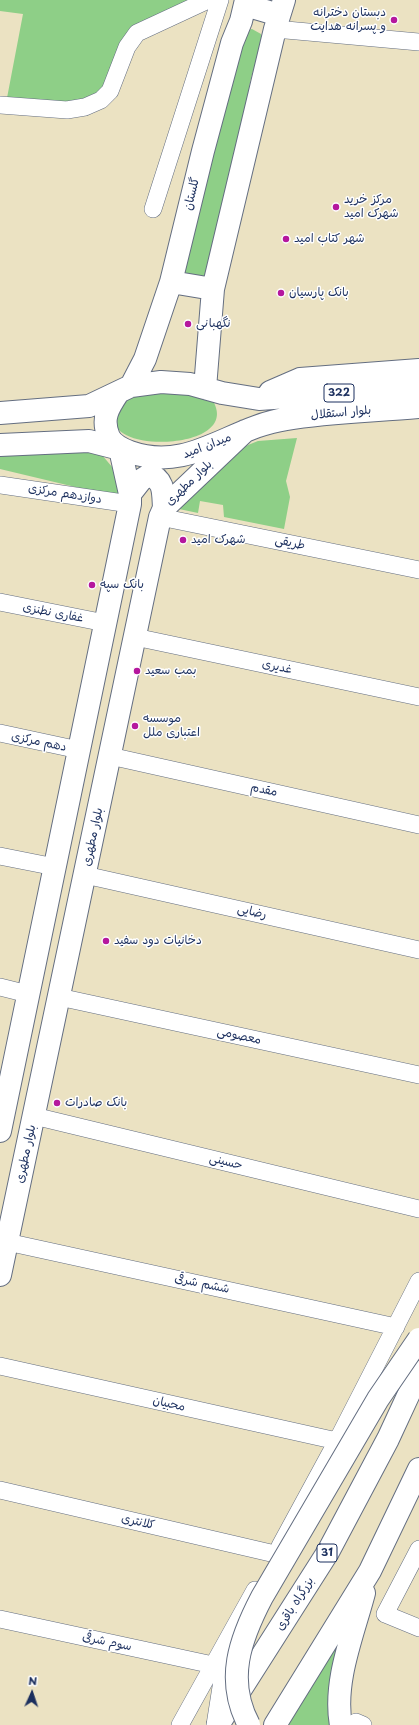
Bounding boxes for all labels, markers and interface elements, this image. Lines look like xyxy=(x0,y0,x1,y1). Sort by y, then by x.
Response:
place label: دبستان دخترانه و پسرانه هدایت xyxy=(310,6,386,34)
marker: دبستان دخترانه و پسرانه هدایت xyxy=(389,15,399,25)
street label: گلستان xyxy=(181,176,203,212)
place label: مرکز خرید شهرک امید xyxy=(344,193,399,221)
marker: مرکز خرید شهرک امید xyxy=(331,202,341,212)
place label: شهر کتاب امید xyxy=(294,232,365,246)
marker: شهر کتاب امید xyxy=(281,234,291,244)
place label: بانک پارسیان xyxy=(289,286,349,300)
marker: بانک پارسیان xyxy=(276,288,286,298)
place label: نگهبانی xyxy=(196,317,230,331)
marker: نگهبانی xyxy=(183,319,193,329)
road number: 322 xyxy=(324,384,354,402)
street label: بلوار استقلال xyxy=(310,403,372,423)
street label: میدان امید xyxy=(181,430,233,462)
street label: بلوار مطهری xyxy=(163,457,215,509)
street label: دوازدهم مرکزی xyxy=(27,481,103,507)
place label: شهرک امید xyxy=(191,533,246,547)
street label: طریقی xyxy=(274,533,306,553)
marker: شهرک امید xyxy=(178,535,188,545)
place label: بانک سپه xyxy=(100,578,144,592)
marker: بانک سپه xyxy=(87,580,97,590)
street label: غفاری نطنزی xyxy=(21,600,85,626)
street label: غدیری xyxy=(261,657,293,677)
place label: بمب سعید xyxy=(145,664,197,678)
marker: بمب سعید xyxy=(132,666,142,676)
place label: موسسه اعتباری ملل xyxy=(143,712,200,740)
marker: موسسه اعتباری ملل xyxy=(130,721,140,731)
street label: دهم مرکزی xyxy=(10,729,68,755)
street label: مقدم xyxy=(249,780,279,800)
street label: بلوار مطهری xyxy=(80,806,106,868)
street label: رضایی xyxy=(236,902,268,922)
place label: دخانیات دود سفید xyxy=(114,934,202,948)
marker: دخانیات دود سفید xyxy=(101,936,111,946)
street label: معصومی xyxy=(216,1024,262,1048)
place label: بانک صادرات xyxy=(65,1096,127,1110)
marker: بانک صادرات xyxy=(52,1098,62,1108)
street label: بلوار مطهری xyxy=(13,1123,39,1185)
street label: حسینی xyxy=(208,1151,244,1173)
street label: ششم شرقی xyxy=(173,1271,231,1297)
street label: محبیان xyxy=(151,1393,187,1415)
street label: کلانتری xyxy=(120,1511,156,1533)
road number: 31 xyxy=(317,1544,337,1562)
street label: بزرگراه باقری xyxy=(273,1575,317,1633)
street label: سوم شرقی xyxy=(81,1630,133,1654)
text: N xyxy=(28,1672,37,1689)
north arrow xyxy=(12,1673,52,1713)

